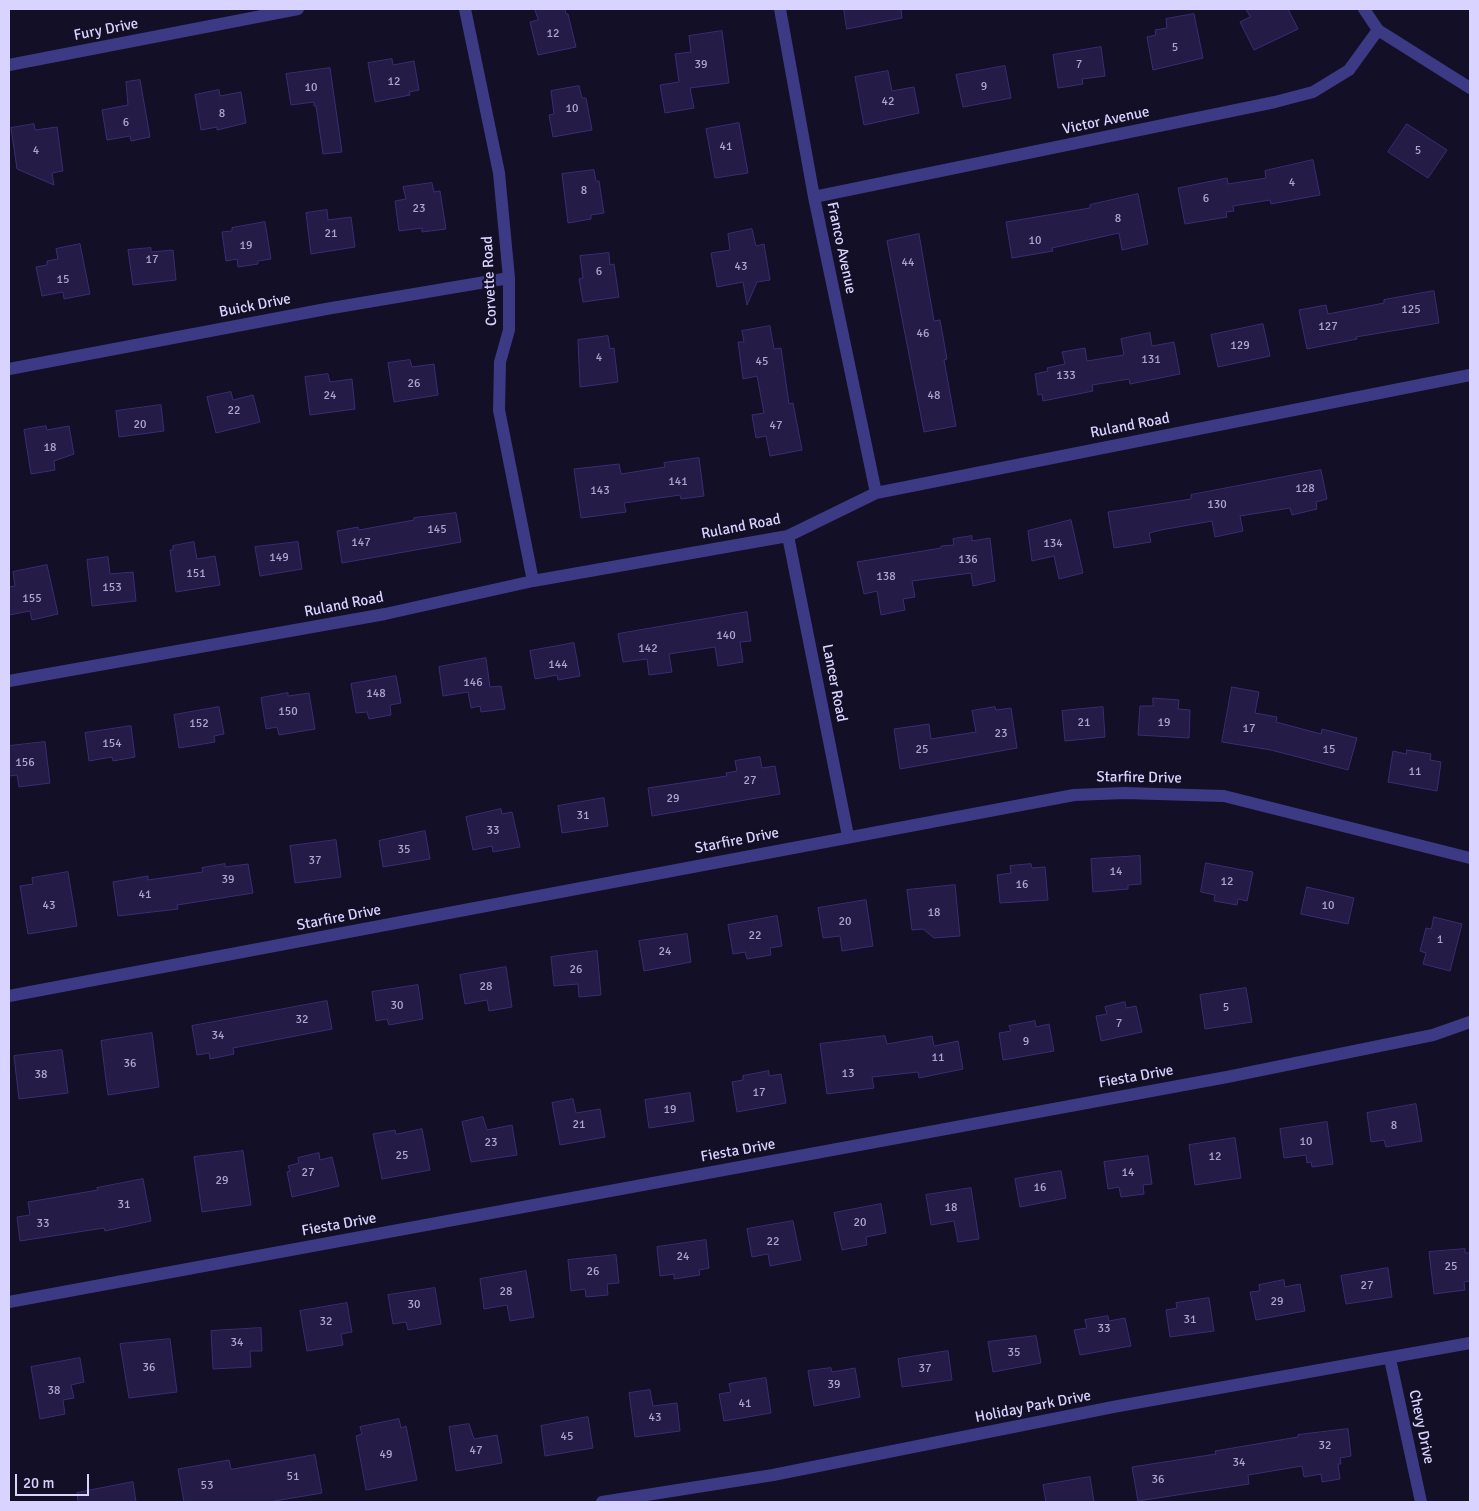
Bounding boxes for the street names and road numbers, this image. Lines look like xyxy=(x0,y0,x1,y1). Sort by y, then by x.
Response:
street label: Fury Drive xyxy=(72,15,140,45)
street label: Victor Avenue xyxy=(1061,103,1151,139)
street label: Franco Avenue xyxy=(822,200,860,296)
street label: Corvette Road xyxy=(479,236,501,326)
street label: Buick Drive xyxy=(218,290,292,322)
street label: Ruland Road xyxy=(1089,409,1171,443)
street label: Ruland Road xyxy=(700,510,782,544)
street label: Ruland Road xyxy=(303,588,385,622)
street label: Lancer Road xyxy=(818,643,850,723)
street label: Starfire Drive xyxy=(1096,768,1182,788)
street label: Starfire Drive xyxy=(693,824,781,858)
street label: Starfire Drive xyxy=(295,901,383,935)
street label: Fiesta Drive xyxy=(1097,1062,1175,1092)
street label: Fiesta Drive xyxy=(699,1136,777,1166)
street label: Fiesta Drive xyxy=(300,1210,378,1240)
street label: Holiday Park Drive xyxy=(974,1387,1092,1427)
street label: Chevy Drive xyxy=(1404,1388,1438,1466)

